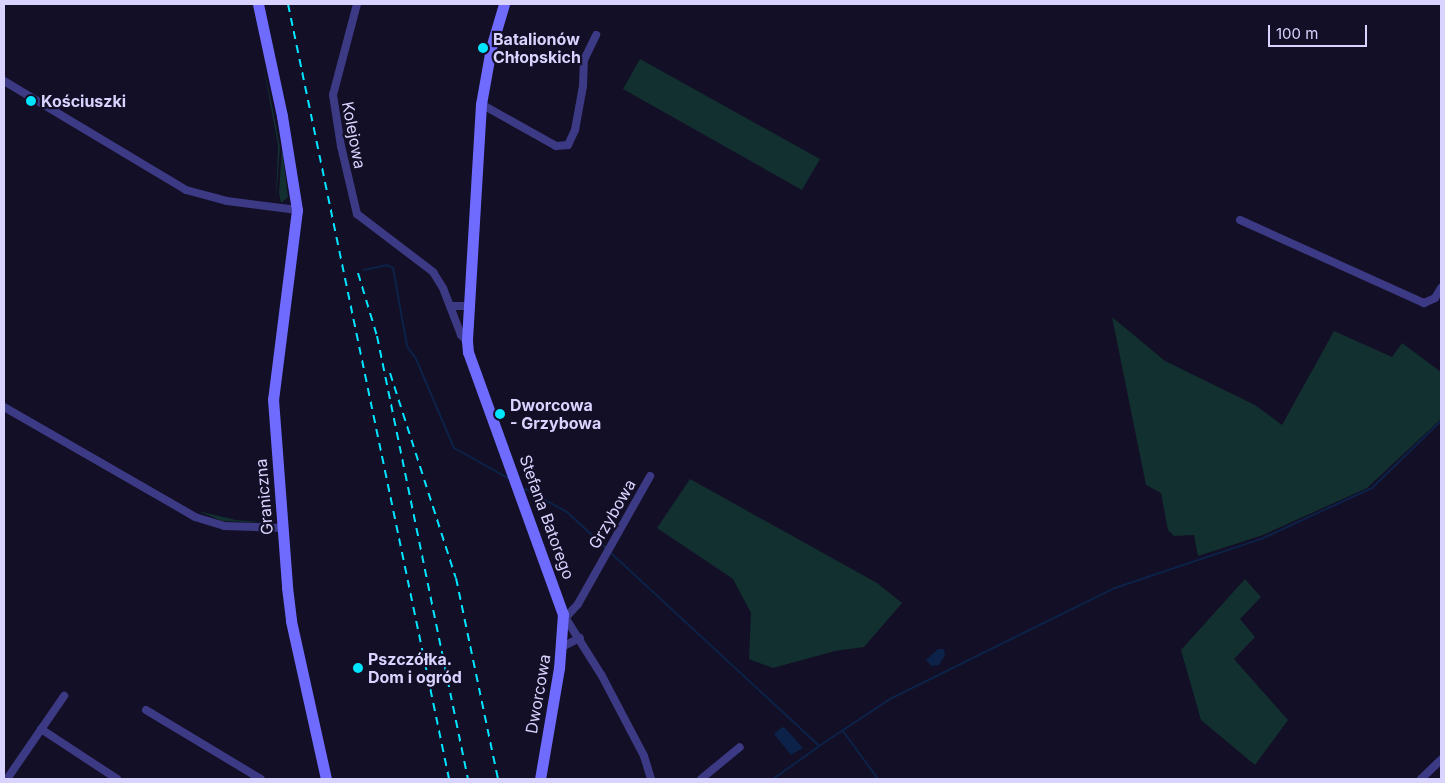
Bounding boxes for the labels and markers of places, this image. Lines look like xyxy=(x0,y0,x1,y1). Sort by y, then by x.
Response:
place label: Batalionów Chłopskich xyxy=(493,29,581,67)
marker: Batalionów Chłopskich xyxy=(477,42,489,54)
place label: Kościuszki xyxy=(41,91,126,111)
marker: Kościuszki xyxy=(25,95,37,107)
place label: Dworcowa - Grzybowa xyxy=(510,395,601,433)
marker: Dworcowa - Grzybowa xyxy=(494,408,506,420)
place label: Pszczółka. Dom i ogród xyxy=(368,649,462,687)
marker: Pszczółka. Dom i ogród xyxy=(352,662,364,674)

